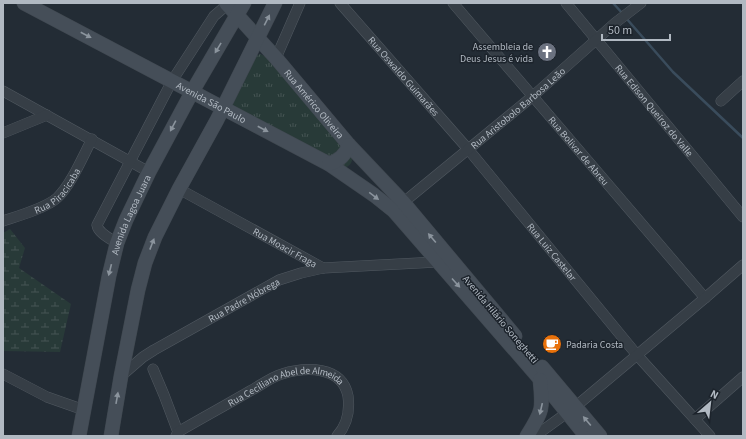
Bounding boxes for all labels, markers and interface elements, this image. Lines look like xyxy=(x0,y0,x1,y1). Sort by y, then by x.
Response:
one-way arrow xyxy=(264,15,270,26)
scale bar xyxy=(602,16,670,42)
text: 50 m xyxy=(608,22,632,39)
one-way arrow xyxy=(80,32,92,39)
street label: Rua Oswaldo Guimarães xyxy=(364,34,442,119)
place label: Assembleia de Deus Jesus é vida xyxy=(460,40,533,66)
church icon: Assembleia de Deus Jesus é vida xyxy=(536,41,558,63)
one-way arrow xyxy=(214,42,221,54)
street label: Rua Edison Queiroz do Valle xyxy=(611,62,696,160)
street label: Rua Aristobolo Barbosa Leão xyxy=(468,65,569,152)
street label: Rua Américo Oliveira xyxy=(280,67,347,142)
street label: Avenida São Paulo xyxy=(174,79,248,127)
street label: Rua Bolivar de Abreu xyxy=(545,114,612,189)
one-way arrow xyxy=(170,120,177,132)
one-way arrow xyxy=(257,125,269,132)
street label: Rua Piracicaba xyxy=(32,166,84,218)
street label: Avenida Lagoa Juara xyxy=(108,173,155,256)
one-way arrow xyxy=(369,191,379,199)
street label: Rua Luiz Castelar xyxy=(523,220,580,285)
street label: Rua Moacir Fraga xyxy=(250,225,319,271)
one-way arrow xyxy=(428,233,437,243)
one-way arrow xyxy=(150,237,156,249)
one-way arrow xyxy=(107,264,113,277)
street label: Avenida Hilário Soneghetti xyxy=(459,273,541,367)
street label: Rua Padre Nóbrega xyxy=(206,275,283,326)
one-way arrow xyxy=(451,278,460,288)
cafe icon: Padaria Costa xyxy=(541,333,563,355)
place label: Padaria Costa xyxy=(566,338,623,352)
street label: Rua Ceciliano Abel de Almeida xyxy=(225,364,347,410)
north arrow xyxy=(690,383,730,423)
text: N xyxy=(708,386,721,403)
one-way arrow xyxy=(115,391,121,404)
one-way arrow xyxy=(537,403,543,415)
one-way arrow xyxy=(583,416,592,427)

